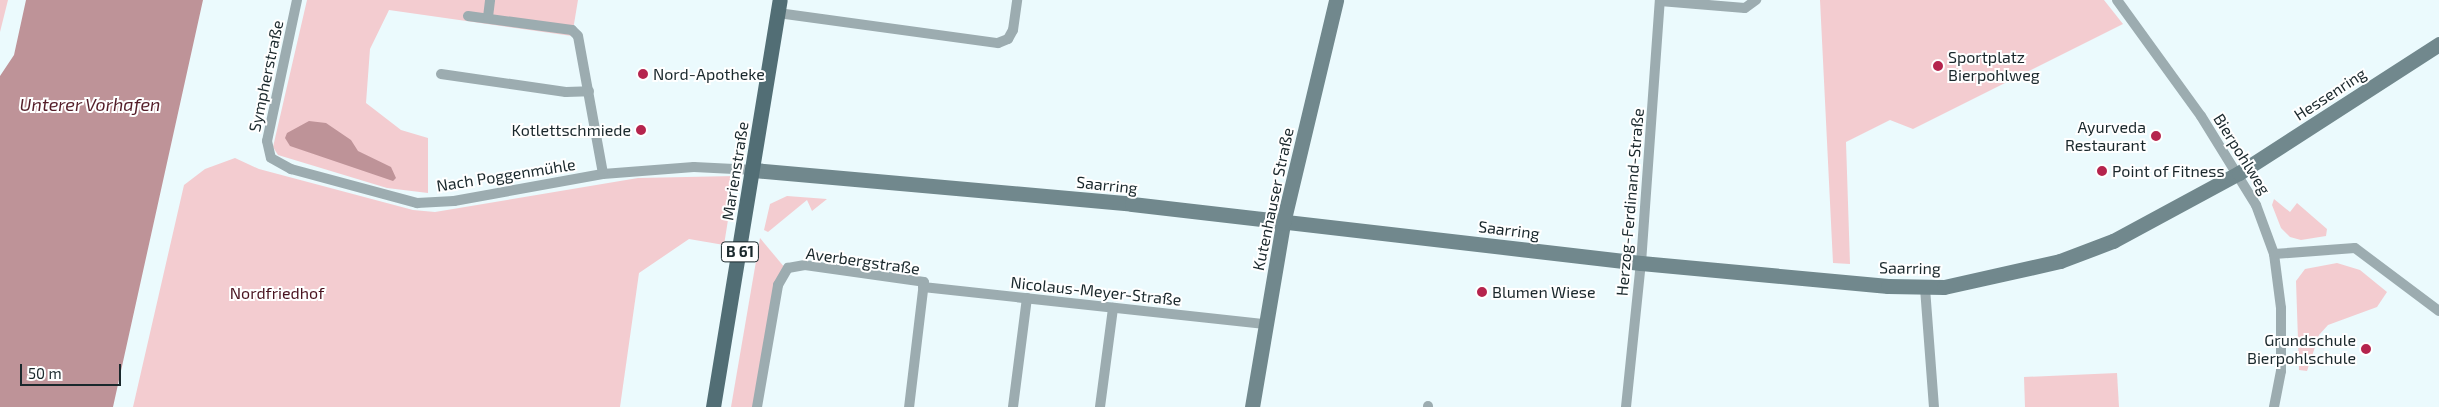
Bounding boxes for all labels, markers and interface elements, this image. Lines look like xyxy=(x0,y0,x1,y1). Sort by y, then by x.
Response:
street label: Sympherstraße xyxy=(245,18,287,134)
place label: Sportplatz Bierpohlweg xyxy=(1948,47,2040,85)
marker: Sportplatz Bierpohlweg xyxy=(1932,60,1944,72)
place label: Nord-Apotheke xyxy=(653,64,765,84)
street label: Hessenring xyxy=(2290,64,2370,124)
marker: Nord-Apotheke xyxy=(637,68,649,80)
water label: Unterer Vorhafen xyxy=(19,93,161,115)
street label: Herzog-Ferdinand-Straße xyxy=(1612,107,1648,297)
street label: Bierpohlweg xyxy=(2210,110,2274,198)
place label: Ayurveda Restaurant xyxy=(2065,117,2146,155)
place label: Kotlettschmiede xyxy=(511,120,631,140)
street label: Marienstraße xyxy=(718,120,752,222)
marker: Kotlettschmiede xyxy=(635,124,647,136)
street label: Kutenhauser Straße xyxy=(1248,126,1298,272)
marker: Ayurveda Restaurant xyxy=(2150,130,2162,142)
street label: Nach Poggenmühle xyxy=(435,155,577,195)
place label: Point of Fitness xyxy=(2112,161,2225,181)
marker: Point of Fitness xyxy=(2096,165,2108,177)
street label: Saarring xyxy=(1075,172,1139,198)
street label: Saarring xyxy=(1477,217,1541,243)
road number: B 61 xyxy=(720,240,760,264)
street label: Averbergstraße xyxy=(805,244,921,278)
street label: Saarring xyxy=(1879,258,1941,278)
street label: Nicolaus-Meyer-Straße xyxy=(1010,272,1182,310)
place label: Blumen Wiese xyxy=(1492,282,1596,302)
park label: Nordfriedhof xyxy=(230,283,324,303)
marker: Blumen Wiese xyxy=(1476,286,1488,298)
place label: Grundschule Bierpohlschule xyxy=(2247,330,2356,368)
marker: Grundschule Bierpohlschule xyxy=(2360,343,2372,355)
scale bar xyxy=(22,354,124,386)
text: 50 m xyxy=(28,364,62,382)

